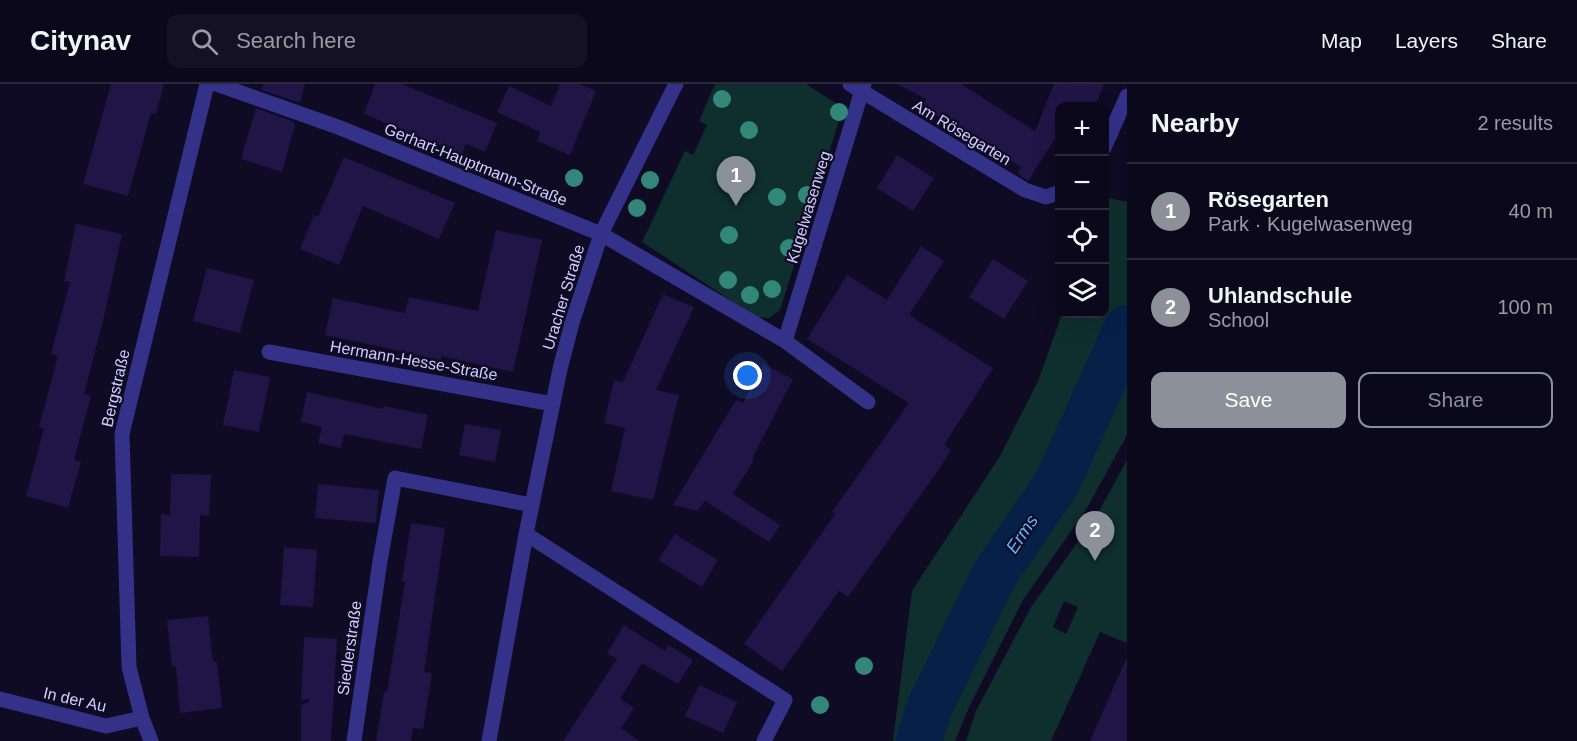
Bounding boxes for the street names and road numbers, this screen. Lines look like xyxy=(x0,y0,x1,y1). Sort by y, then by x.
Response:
street label: Am Rösegarten xyxy=(910,97,1014,168)
street label: Gerhart-Hauptmann-Straße xyxy=(382,120,570,209)
street label: Kugelwasenweg xyxy=(783,149,834,265)
street label: Uracher Straße xyxy=(539,242,588,352)
street label: Hermann-Hesse-Straße xyxy=(329,337,499,384)
street label: Bergstraße xyxy=(98,348,133,429)
street label: Siedlerstraße xyxy=(334,600,365,696)
street label: In der Au xyxy=(42,684,108,715)

